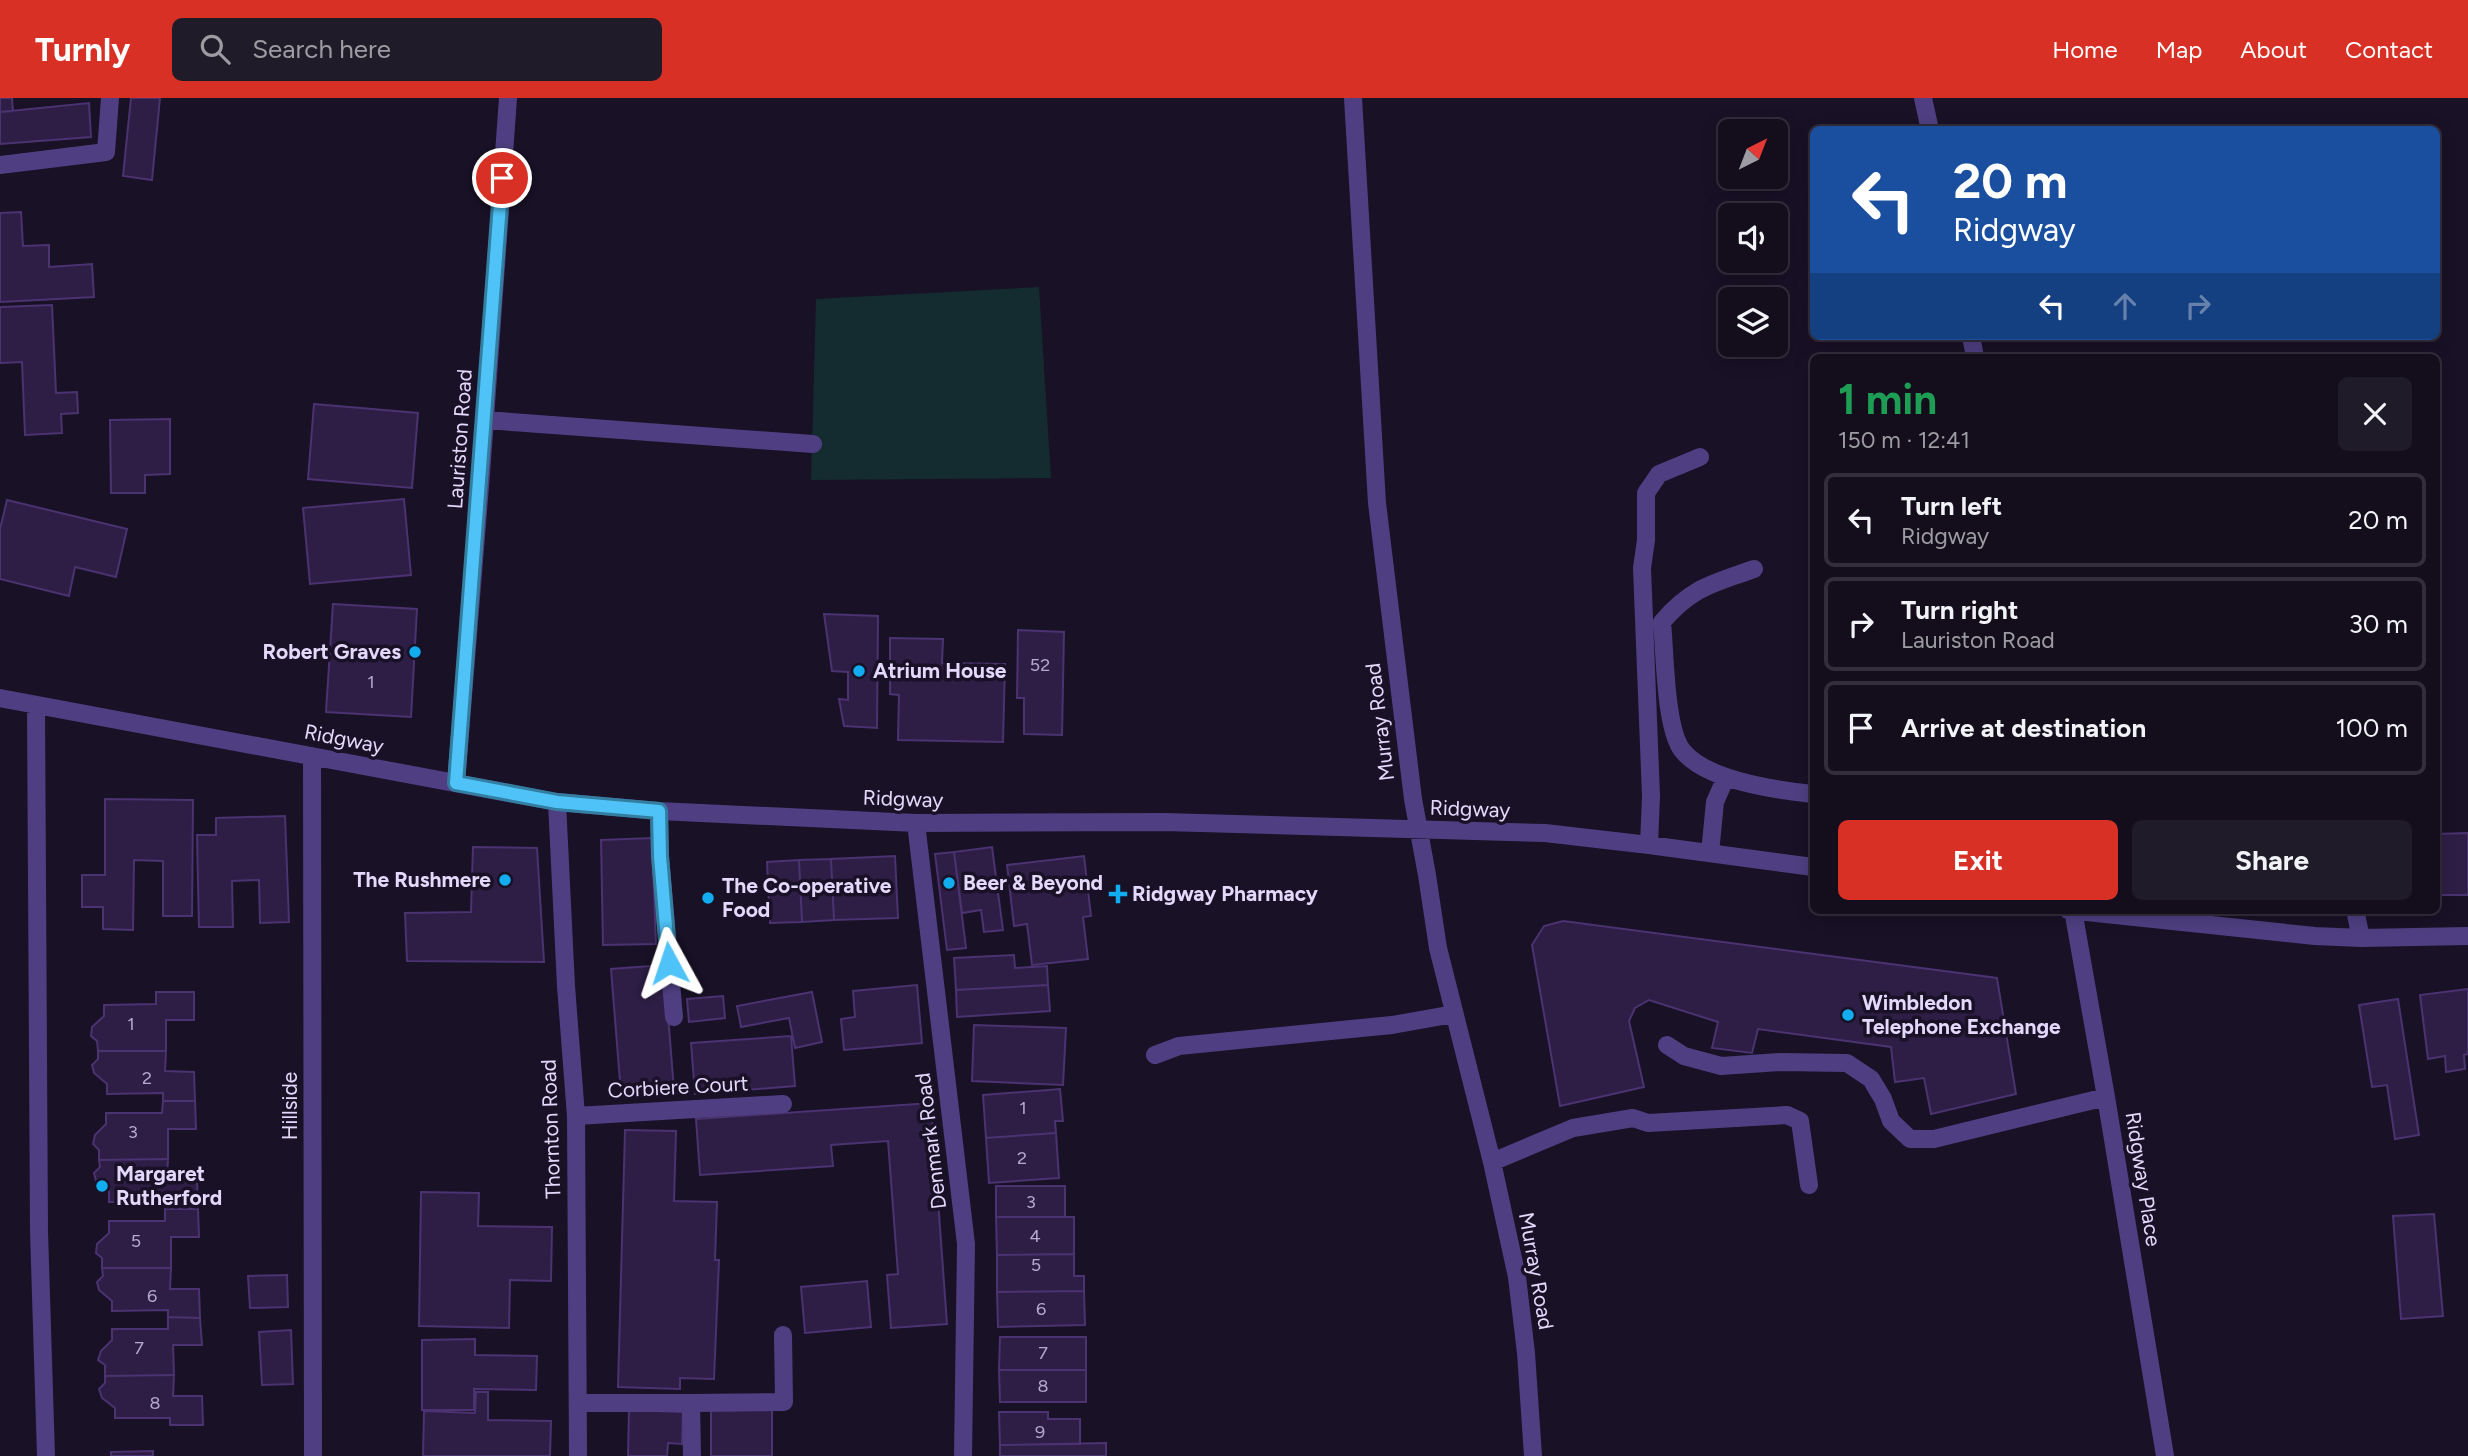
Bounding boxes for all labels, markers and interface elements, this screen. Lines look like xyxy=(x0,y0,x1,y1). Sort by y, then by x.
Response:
search box xyxy=(172,18,662,81)
text: Turnly xyxy=(35,30,130,69)
icon: search xyxy=(196,30,234,68)
text: Search here xyxy=(252,33,391,65)
text: Home xyxy=(2052,35,2118,64)
text: Map xyxy=(2156,35,2202,64)
text: About xyxy=(2240,35,2307,64)
text: Contact xyxy=(2345,35,2433,64)
north arrow xyxy=(1718,119,1788,189)
map controls xyxy=(1718,119,1788,357)
pin xyxy=(472,148,532,208)
text: 20 m xyxy=(1953,151,2068,210)
icon: left xyxy=(1838,154,1929,245)
icon: arrive xyxy=(483,159,521,197)
button: sound xyxy=(1718,203,1788,273)
text: Ridgway xyxy=(1953,211,2076,249)
button: layers xyxy=(1718,287,1788,357)
icon: left xyxy=(2033,287,2071,325)
icon: ahead xyxy=(2106,287,2144,325)
icon: right xyxy=(2179,287,2217,325)
street label: Lauriston Road xyxy=(442,368,477,510)
text: 1 min xyxy=(1838,374,1937,425)
button: close xyxy=(2338,377,2412,451)
text: 150 m · 12:41 xyxy=(1838,426,1970,454)
text: Turn left xyxy=(1901,490,2002,522)
icon: left xyxy=(1842,501,1880,539)
text: 20 m xyxy=(2348,504,2408,536)
text: Ridgway xyxy=(1901,522,1989,550)
text: Turn right xyxy=(1901,594,2018,626)
icon: right xyxy=(1842,605,1880,643)
text: 30 m xyxy=(2349,608,2408,640)
text: Lauriston Road xyxy=(1901,626,2055,654)
place label: Robert Graves xyxy=(262,639,401,664)
marker: Robert Graves xyxy=(407,644,423,660)
house number: 52 xyxy=(1030,654,1050,676)
place label: Atrium House xyxy=(873,658,1007,683)
street label: Murray Road xyxy=(1360,662,1399,783)
marker: Atrium House xyxy=(851,663,867,679)
house number: 1 xyxy=(367,671,375,693)
icon: arrive xyxy=(1842,709,1880,747)
text: Arrive at destination xyxy=(1901,712,2146,744)
text: 100 m xyxy=(2335,712,2408,744)
street label: Ridgway xyxy=(302,719,386,758)
street label: Ridgway xyxy=(862,785,944,812)
street label: Ridgway xyxy=(1429,795,1511,822)
button: Exit xyxy=(1838,820,2118,900)
button: Share xyxy=(2132,820,2412,900)
place label: The Rushmere xyxy=(353,867,491,892)
place label: Beer & Beyond xyxy=(963,870,1103,895)
marker: The Rushmere xyxy=(497,872,513,888)
place label: The Co-operative Food xyxy=(722,873,892,922)
marker: Beer & Beyond xyxy=(941,875,957,891)
place label: Ridgway Pharmacy xyxy=(1132,881,1319,906)
marker: Ridgway Pharmacy xyxy=(1110,886,1126,902)
marker: The Co-operative Food xyxy=(700,890,716,906)
position arrow xyxy=(632,926,706,1000)
place label: Wimbledon Telephone Exchange xyxy=(1862,990,2061,1039)
marker: Wimbledon Telephone Exchange xyxy=(1840,1007,1856,1023)
house number: 1 xyxy=(127,1013,135,1035)
street label: Thornton Road xyxy=(536,1059,565,1199)
house number: 2 xyxy=(142,1067,152,1089)
street label: Corbiere Court xyxy=(607,1070,749,1103)
street label: Hillside xyxy=(277,1072,302,1140)
street label: Denmark Road xyxy=(910,1072,951,1211)
house number: 1 xyxy=(1019,1097,1027,1119)
street label: Ridgway Place xyxy=(2121,1110,2166,1248)
house number: 3 xyxy=(128,1121,138,1143)
house number: 2 xyxy=(1017,1147,1027,1169)
place label: Margaret Rutherford xyxy=(116,1161,222,1210)
marker: Margaret Rutherford xyxy=(94,1178,110,1194)
house number: 3 xyxy=(1026,1191,1036,1213)
street label: Murray Road xyxy=(1514,1210,1559,1332)
house number: 4 xyxy=(1029,1225,1041,1247)
house number: 5 xyxy=(131,1230,141,1252)
house number: 5 xyxy=(1031,1254,1041,1276)
house number: 6 xyxy=(147,1285,157,1307)
house number: 6 xyxy=(1036,1298,1046,1320)
house number: 7 xyxy=(134,1337,144,1359)
house number: 7 xyxy=(1038,1342,1048,1364)
house number: 8 xyxy=(1037,1375,1049,1397)
house number: 8 xyxy=(149,1392,161,1414)
house number: 9 xyxy=(1035,1421,1045,1443)

